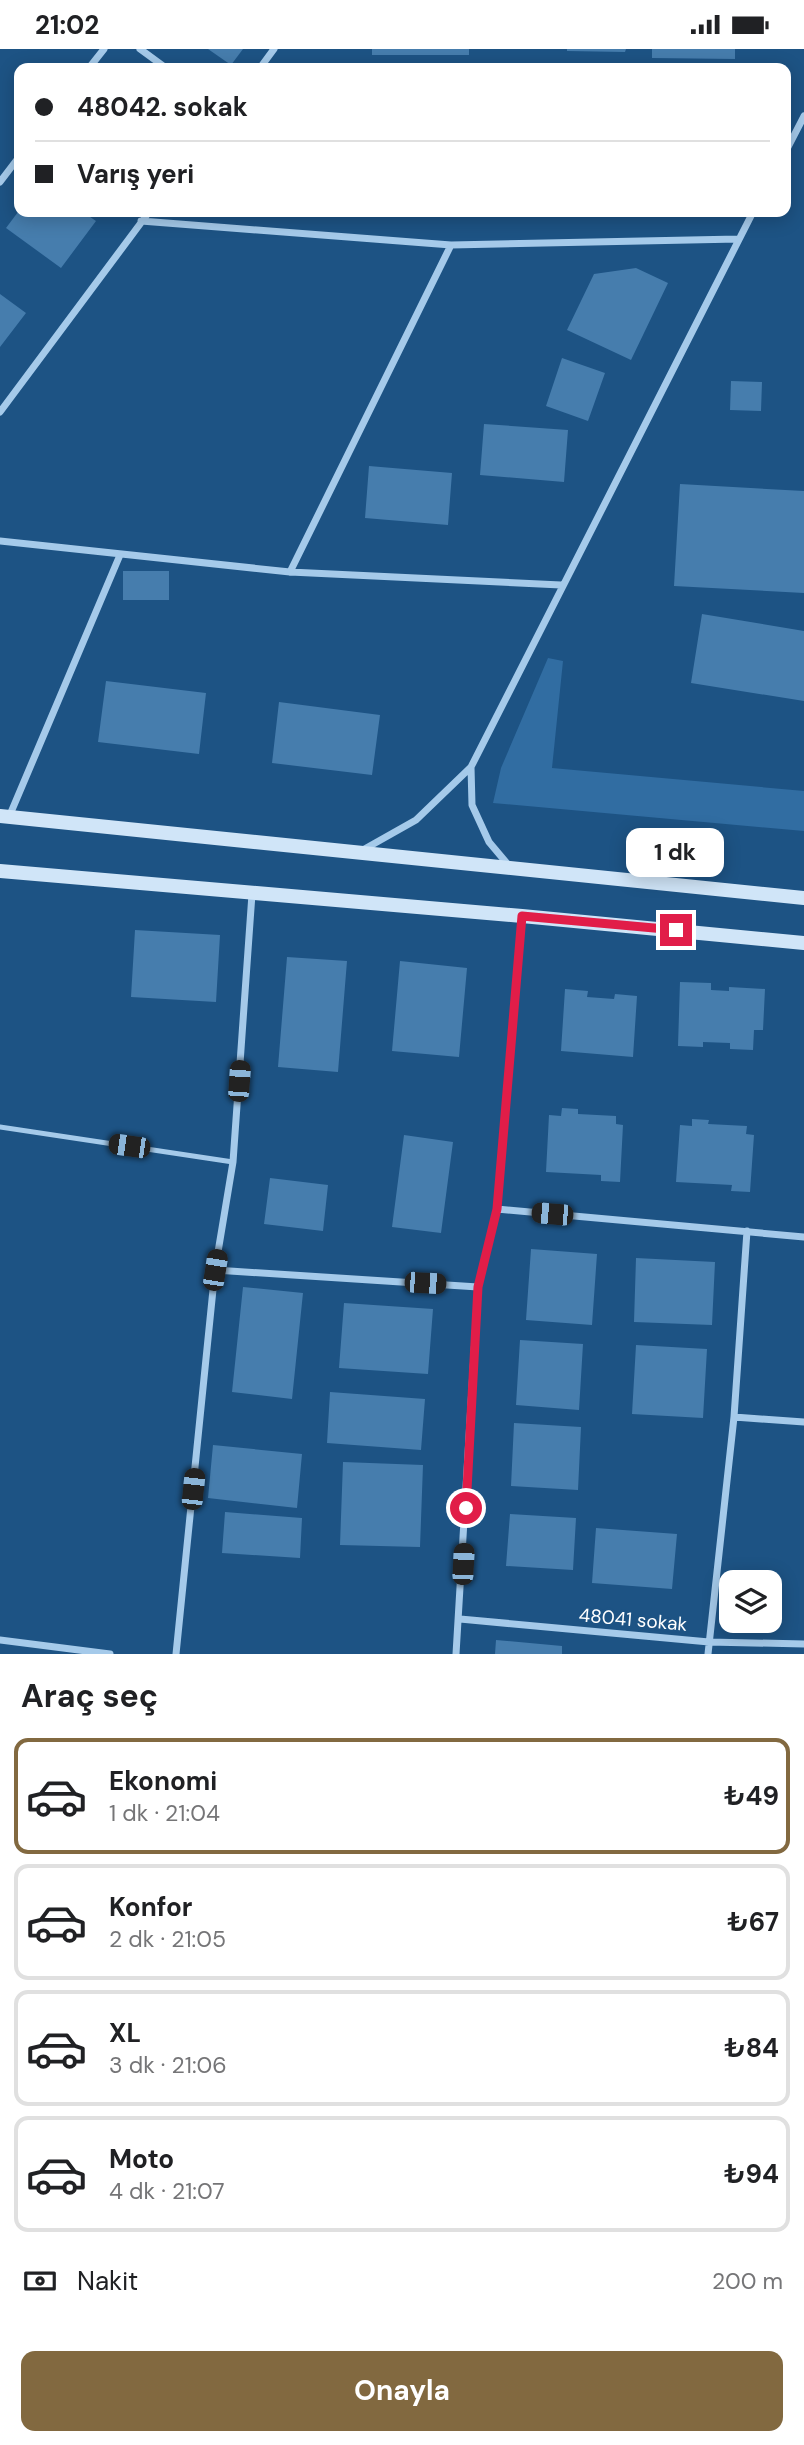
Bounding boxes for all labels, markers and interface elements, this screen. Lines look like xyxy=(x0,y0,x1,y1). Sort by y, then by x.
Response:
text: 21:02 xyxy=(35,8,99,42)
text: 48042. sokak xyxy=(77,90,248,124)
text: Varış yeri xyxy=(77,157,194,191)
callout: 1 dk xyxy=(627,829,725,877)
text: 1 dk xyxy=(654,837,696,867)
route end xyxy=(660,914,692,946)
car xyxy=(228,1059,251,1103)
car xyxy=(107,1133,152,1159)
car xyxy=(531,1202,574,1226)
car xyxy=(202,1248,229,1292)
car xyxy=(404,1271,447,1295)
car xyxy=(181,1467,206,1511)
route start xyxy=(450,1492,482,1524)
car xyxy=(452,1542,475,1586)
map controls xyxy=(719,1570,782,1633)
button: layers xyxy=(719,1570,782,1633)
street label: 48041 sokak xyxy=(578,1602,689,1637)
text: Araç seç xyxy=(21,1675,158,1717)
text: Ekonomi xyxy=(109,1764,217,1798)
icon: car xyxy=(25,1765,88,1828)
text: ₺49 xyxy=(724,1779,779,1813)
text: 1 dk · 21:04 xyxy=(109,1798,220,1828)
text: Konfor xyxy=(109,1890,192,1924)
icon: car xyxy=(25,1891,88,1954)
text: ₺67 xyxy=(727,1905,779,1939)
text: 2 dk · 21:05 xyxy=(109,1924,226,1954)
text: XL xyxy=(109,2016,141,2050)
icon: car xyxy=(25,2017,88,2080)
text: ₺84 xyxy=(724,2031,779,2065)
text: 3 dk · 21:06 xyxy=(109,2050,227,2080)
text: Moto xyxy=(109,2142,174,2176)
icon: car xyxy=(25,2143,88,2206)
text: ₺94 xyxy=(724,2157,779,2191)
text: 4 dk · 21:07 xyxy=(109,2176,225,2206)
icon: cash xyxy=(21,2262,59,2300)
text: Nakit xyxy=(77,2264,138,2298)
text: 200 m xyxy=(712,2266,783,2296)
button: Onayla xyxy=(21,2351,783,2431)

